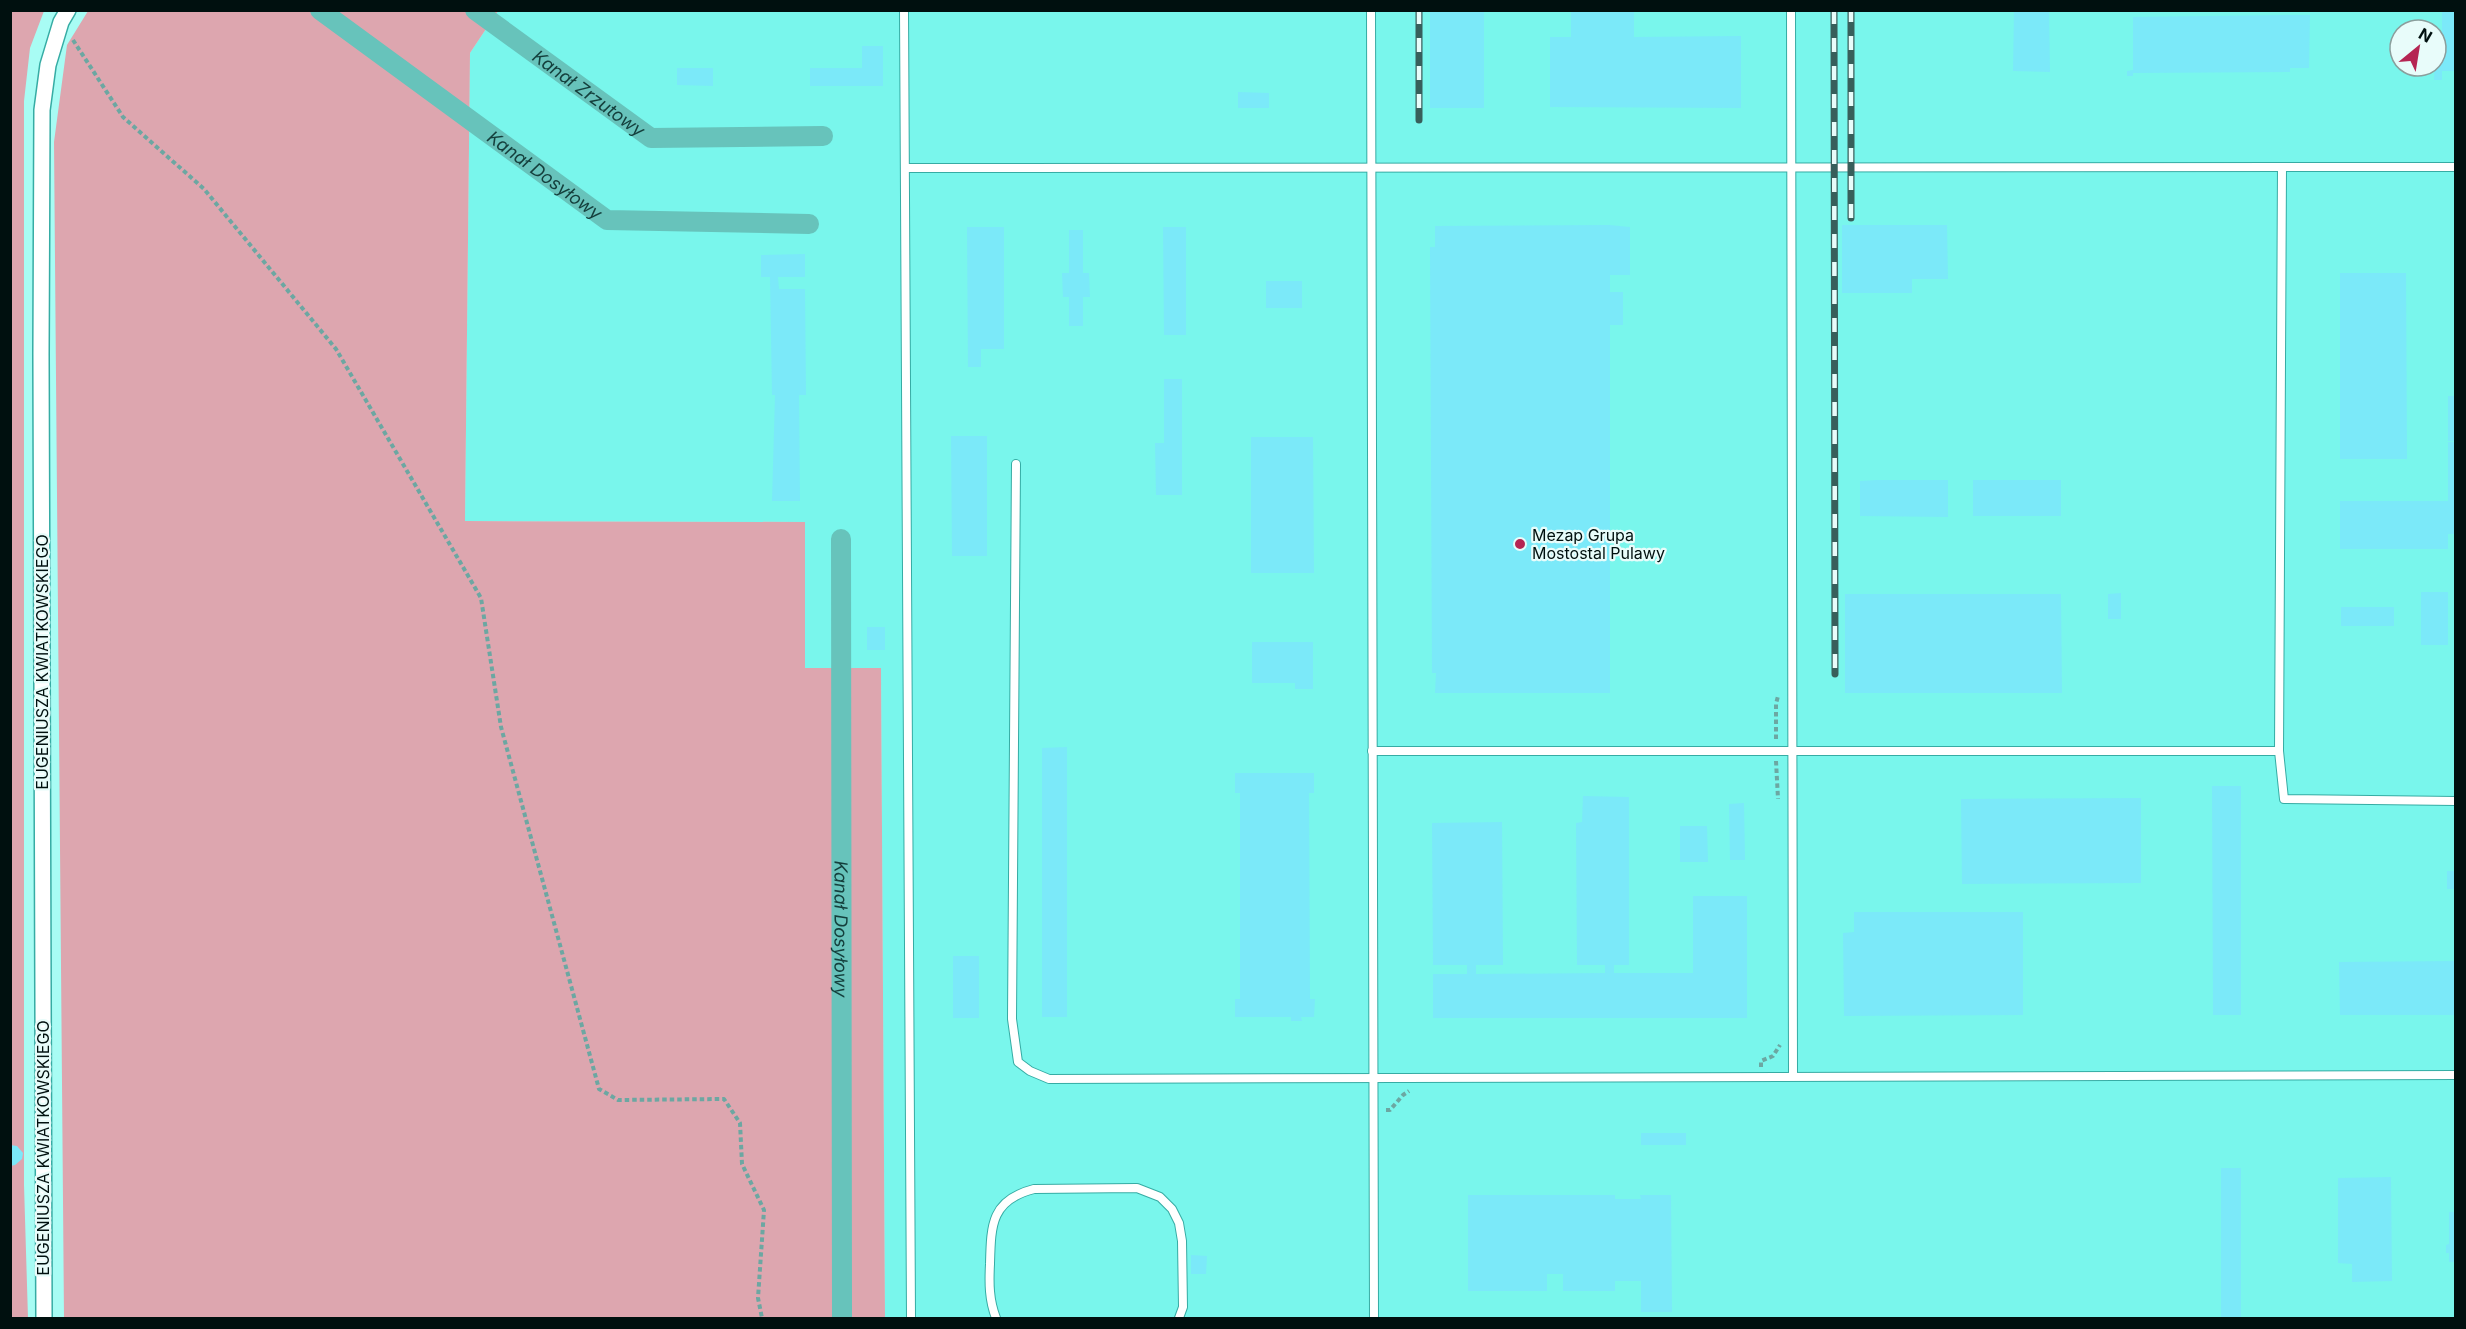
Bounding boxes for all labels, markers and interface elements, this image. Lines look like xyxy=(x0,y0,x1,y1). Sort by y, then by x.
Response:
north arrow xyxy=(2388,18,2448,78)
text: N xyxy=(2415,23,2436,47)
water label: Kanał Zrzutowy xyxy=(529,45,650,141)
water label: Kanał Dosyłowy xyxy=(484,126,607,224)
place label: Mezap Grupa Mostostal Pulawy xyxy=(1532,525,1665,563)
street label: EUGENIUSZA KWIATKOWSKIEGO xyxy=(32,534,52,790)
marker: Mezap Grupa Mostostal Pulawy xyxy=(1513,537,1527,551)
water label: Kanał Dosyłowy xyxy=(831,861,852,998)
street label: EUGENIUSZA KWIATKOWSKIEGO xyxy=(33,1020,53,1276)

